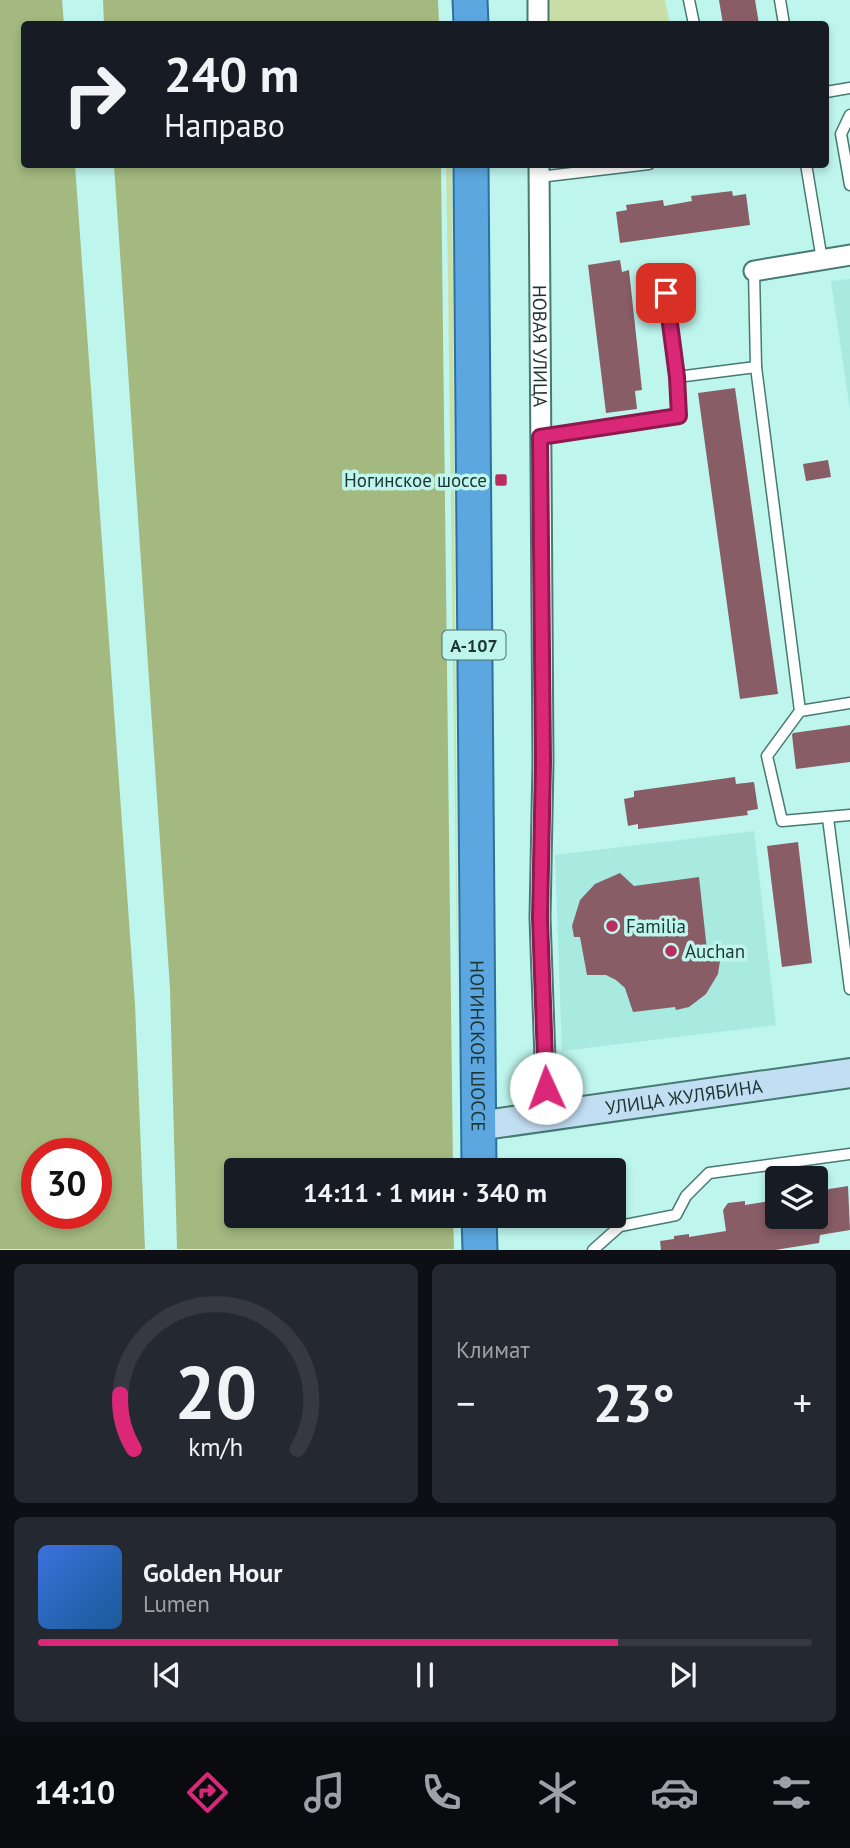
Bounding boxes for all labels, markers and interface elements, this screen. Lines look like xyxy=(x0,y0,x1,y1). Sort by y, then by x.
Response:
text: 240 m xyxy=(164,42,299,106)
icon: right xyxy=(49,49,140,140)
text: Направо xyxy=(164,104,285,146)
pin xyxy=(636,263,696,323)
icon: arrive xyxy=(647,274,685,312)
street label: НОВАЯ УЛИЦА xyxy=(528,285,553,407)
place label: Ногинское шоссе xyxy=(344,468,487,492)
marker: Ногинское шоссе xyxy=(493,472,509,488)
road number: А-107 xyxy=(442,630,505,660)
place label: Familia xyxy=(626,914,686,938)
marker: Familia xyxy=(604,918,620,934)
place label: Auchan xyxy=(685,939,745,963)
marker: Auchan xyxy=(663,943,679,959)
street label: НОГИНСКОЕ ШОССЕ xyxy=(465,960,491,1132)
position arrow xyxy=(509,1051,583,1125)
street label: УЛИЦА ЖУЛЯБИНА xyxy=(604,1074,764,1120)
speed limit sign: 30 xyxy=(21,1138,112,1229)
map controls xyxy=(765,1166,828,1229)
button: layers xyxy=(765,1166,828,1229)
text: 14:11 · 1 мин · 340 m xyxy=(303,1176,547,1209)
text: Климат xyxy=(456,1335,530,1364)
text: 20 xyxy=(175,1346,257,1440)
text: 23° xyxy=(593,1369,675,1436)
text: − xyxy=(456,1378,475,1427)
text: + xyxy=(793,1378,812,1427)
text: km/h xyxy=(189,1431,243,1463)
text: Golden Hour xyxy=(143,1556,282,1589)
text: Lumen xyxy=(143,1589,210,1618)
icon: previous xyxy=(148,1656,186,1694)
icon: pause xyxy=(406,1656,444,1694)
icon: next xyxy=(664,1656,702,1694)
icon: directions xyxy=(183,1768,232,1817)
icon: music xyxy=(300,1768,349,1817)
icon: phone xyxy=(417,1768,466,1817)
icon: climate xyxy=(533,1768,582,1817)
icon: car xyxy=(650,1768,699,1817)
icon: filters xyxy=(767,1768,816,1817)
text: 14:10 xyxy=(34,1771,115,1813)

